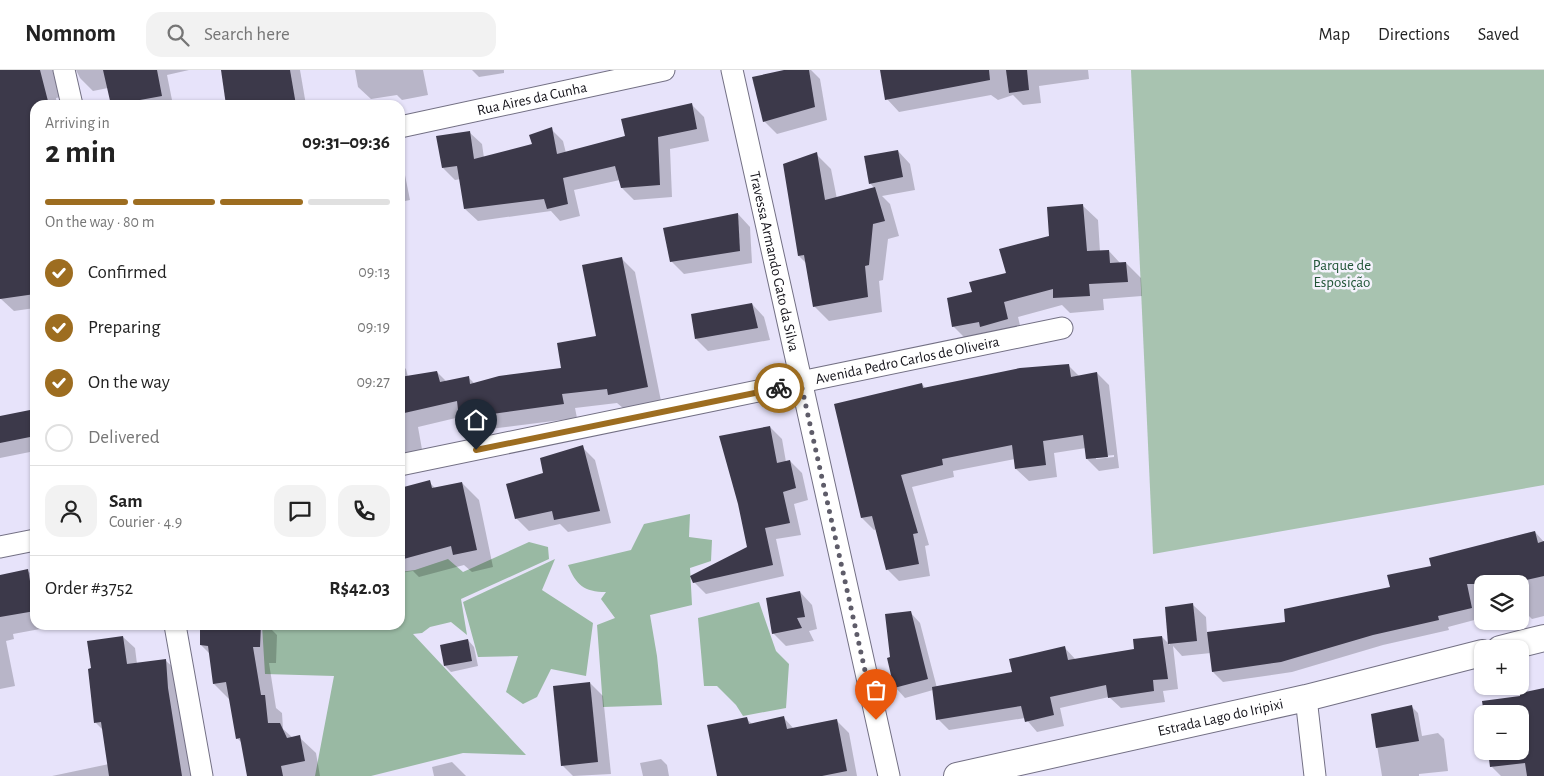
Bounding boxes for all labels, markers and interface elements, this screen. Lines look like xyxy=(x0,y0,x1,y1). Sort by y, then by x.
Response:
search box xyxy=(146,12,496,57)
icon: search xyxy=(164,21,192,49)
text: Nomnom xyxy=(25,22,116,46)
text: Search here xyxy=(204,25,290,44)
text: Map xyxy=(1319,26,1350,44)
text: Directions xyxy=(1378,26,1450,44)
text: Saved xyxy=(1478,26,1519,44)
street label: Rua Aires da Cunha xyxy=(476,79,588,118)
text: Arriving in xyxy=(45,115,110,131)
text: 09:31–09:36 xyxy=(302,133,390,152)
text: 2 min xyxy=(45,136,116,168)
street label: Travessa Armando Gato da Silva xyxy=(747,170,802,353)
text: On the way · 80 m xyxy=(45,214,154,230)
park label: Parque de Esposição xyxy=(1313,258,1371,290)
icon: check xyxy=(45,259,73,287)
text: Confirmed xyxy=(88,263,167,282)
text: 09:13 xyxy=(358,264,390,280)
icon: check xyxy=(45,314,73,342)
text: Preparing xyxy=(88,318,161,337)
text: 09:19 xyxy=(357,319,390,335)
street label: Avenida Pedro Carlos de Oliveira xyxy=(814,334,1001,386)
courier xyxy=(754,363,804,413)
icon: check xyxy=(45,369,73,397)
text: On the way xyxy=(88,373,170,392)
text: 09:27 xyxy=(356,374,390,390)
icon: bike xyxy=(765,374,793,402)
pin xyxy=(455,399,497,450)
icon: home xyxy=(462,406,490,434)
text: Delivered xyxy=(88,428,160,447)
button: person xyxy=(45,485,97,537)
button: chat xyxy=(274,485,326,537)
button: phone xyxy=(338,485,390,537)
text: Sam xyxy=(109,492,143,511)
text: Courier · 4.9 xyxy=(109,514,182,530)
map controls xyxy=(1474,575,1529,760)
button: layers xyxy=(1474,575,1529,630)
text: Order #3752 xyxy=(45,579,133,598)
text: R$42.03 xyxy=(329,579,390,598)
button: + xyxy=(1474,640,1529,695)
pin xyxy=(855,669,897,720)
icon: bag xyxy=(862,676,890,704)
street label: Estrada Lago do Iripixi xyxy=(1156,696,1285,738)
button: − xyxy=(1474,705,1529,760)

